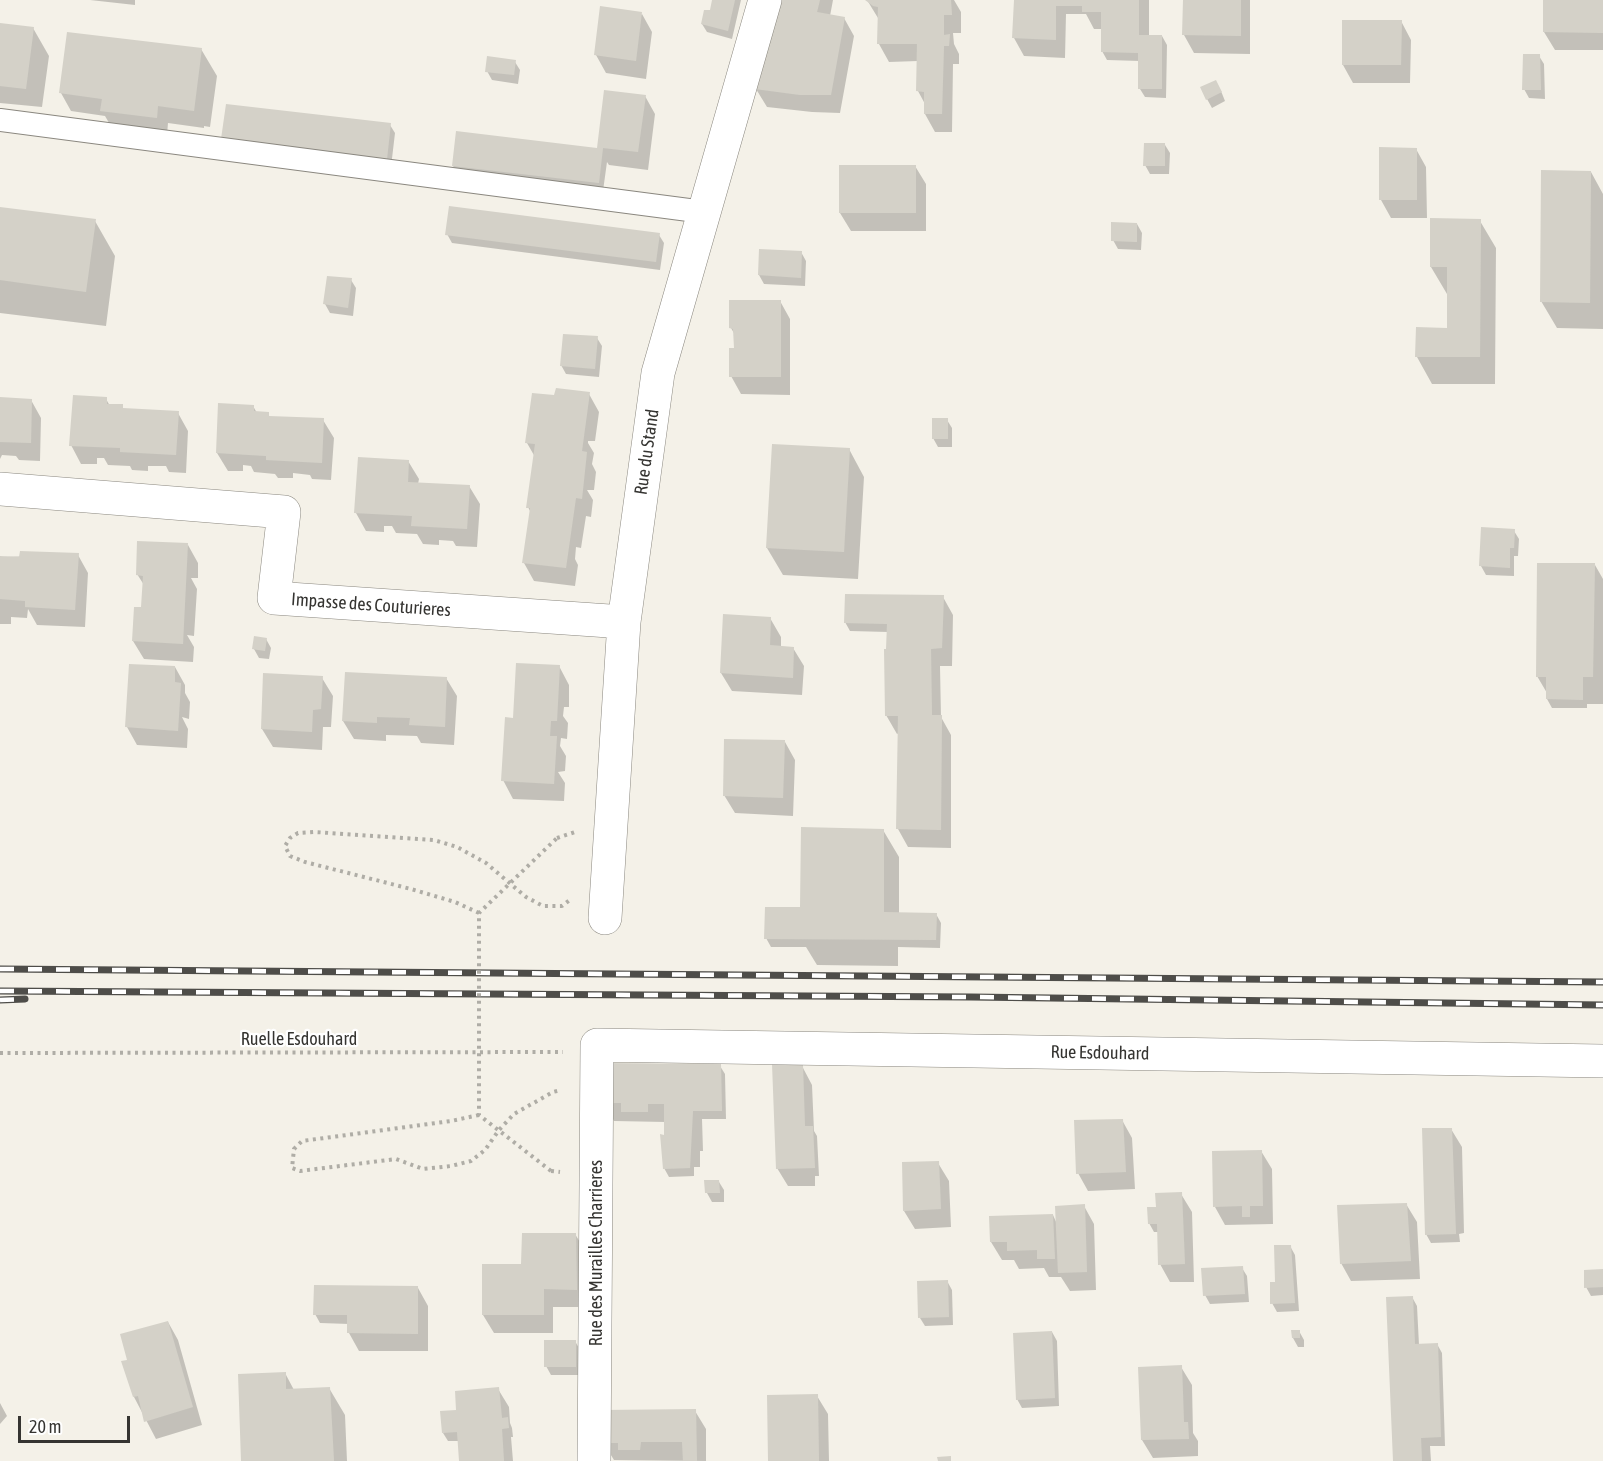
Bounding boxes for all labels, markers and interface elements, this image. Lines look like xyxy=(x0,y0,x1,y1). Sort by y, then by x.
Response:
street label: Rue du Stand xyxy=(630,408,664,496)
street label: Impasse des Couturieres xyxy=(290,589,452,621)
street label: Ruelle Esdouhard xyxy=(241,1028,357,1050)
street label: Rue Esdouhard xyxy=(1050,1041,1150,1065)
street label: Rue des Murailles Charrieres xyxy=(585,1160,607,1346)
scale bar xyxy=(21,1404,134,1442)
text: 20 m xyxy=(29,1416,61,1437)

